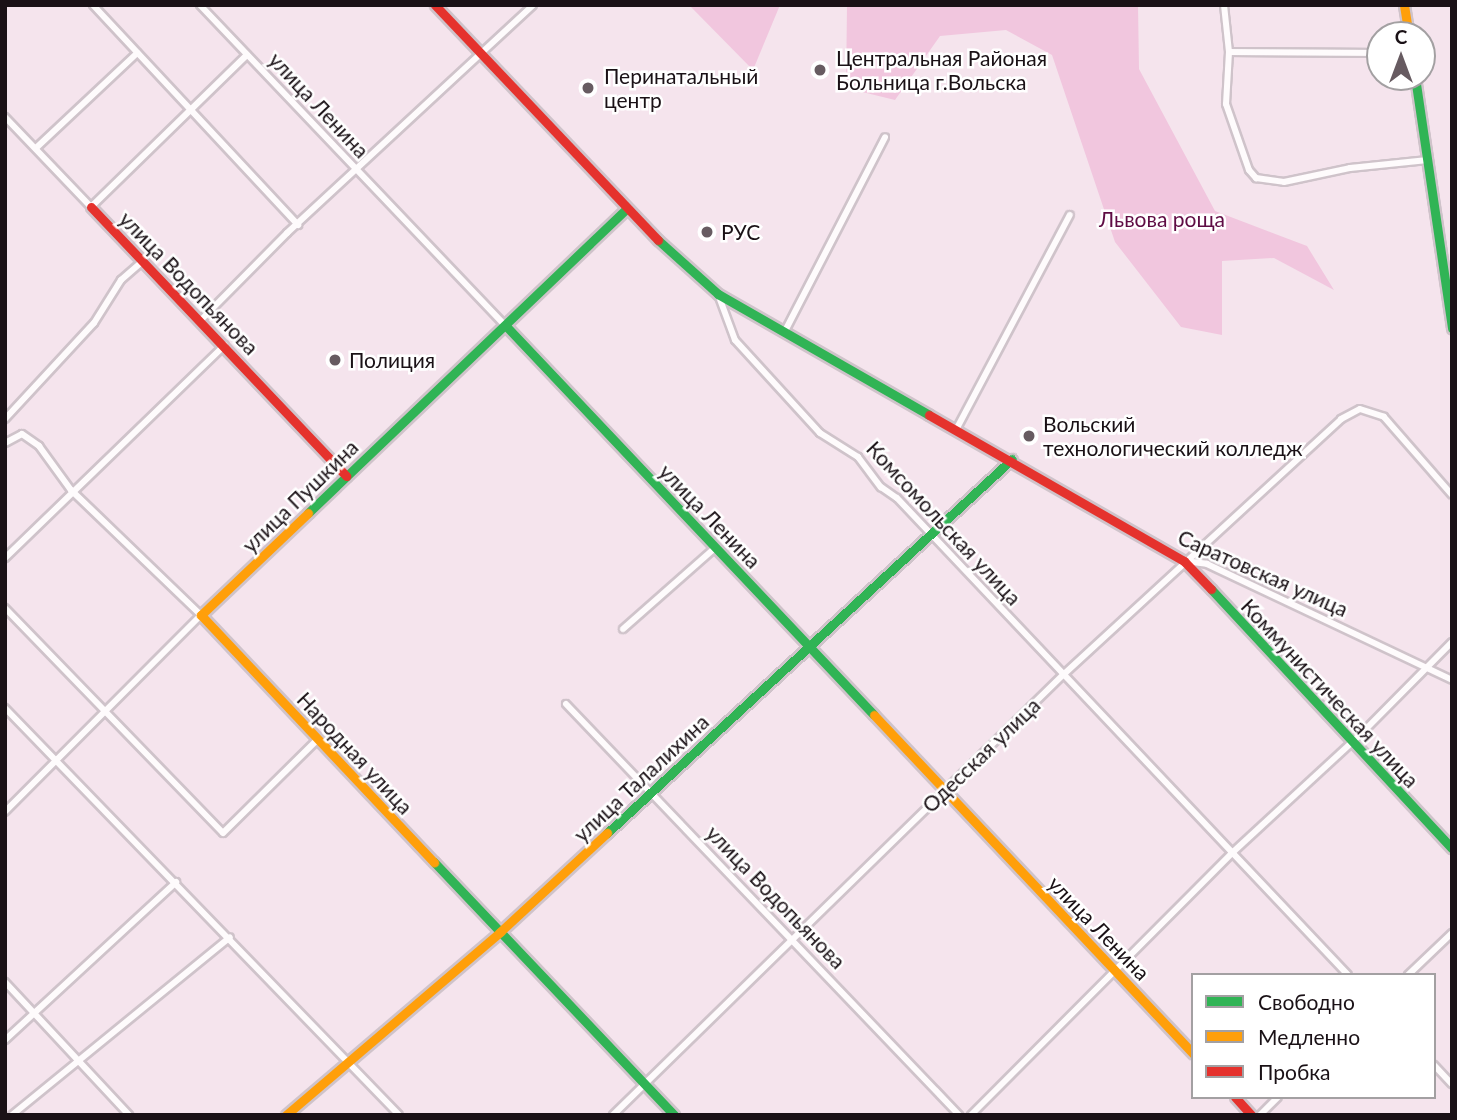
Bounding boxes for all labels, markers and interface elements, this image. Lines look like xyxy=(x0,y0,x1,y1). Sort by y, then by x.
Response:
north arrow xyxy=(1366,21,1436,91)
text: С xyxy=(1395,25,1407,48)
place label: Центральная Районая Больница г.Вольска xyxy=(836,45,1047,95)
street label: улица Ленина xyxy=(264,47,374,163)
marker: Центральная Районая Больница г.Вольска xyxy=(810,60,830,80)
place label: Перинатальный центр xyxy=(604,63,758,113)
marker: Перинатальный центр xyxy=(578,78,598,98)
street label: улица Водопьянова xyxy=(114,206,264,360)
park label: Львова роща xyxy=(1099,206,1225,232)
place label: РУС xyxy=(721,219,760,245)
marker: РУС xyxy=(699,224,715,240)
place label: Полиция xyxy=(349,347,435,373)
marker: Полиция xyxy=(327,352,343,368)
place label: Вольский технологический колледж xyxy=(1043,411,1302,461)
marker: Вольский технологический колледж xyxy=(1021,428,1037,444)
street label: улица Пушкина xyxy=(237,434,363,558)
street label: Комсомольская улица xyxy=(861,436,1027,610)
street label: улица Ленина xyxy=(654,459,766,573)
street label: Саратовская улица xyxy=(1174,524,1352,622)
street label: Коммунистическая улица xyxy=(1236,594,1424,792)
street label: Народная улица xyxy=(292,687,418,819)
street label: Одесская улица xyxy=(917,692,1045,818)
street label: улица Талалихина xyxy=(568,709,714,847)
street label: улица Водопьянова xyxy=(701,820,851,974)
street label: улица Ленина xyxy=(1043,871,1155,985)
legend xyxy=(1191,973,1436,1099)
text: Свободно xyxy=(1258,989,1355,1014)
text: Медленно xyxy=(1258,1024,1360,1049)
text: Пробка xyxy=(1258,1059,1331,1084)

